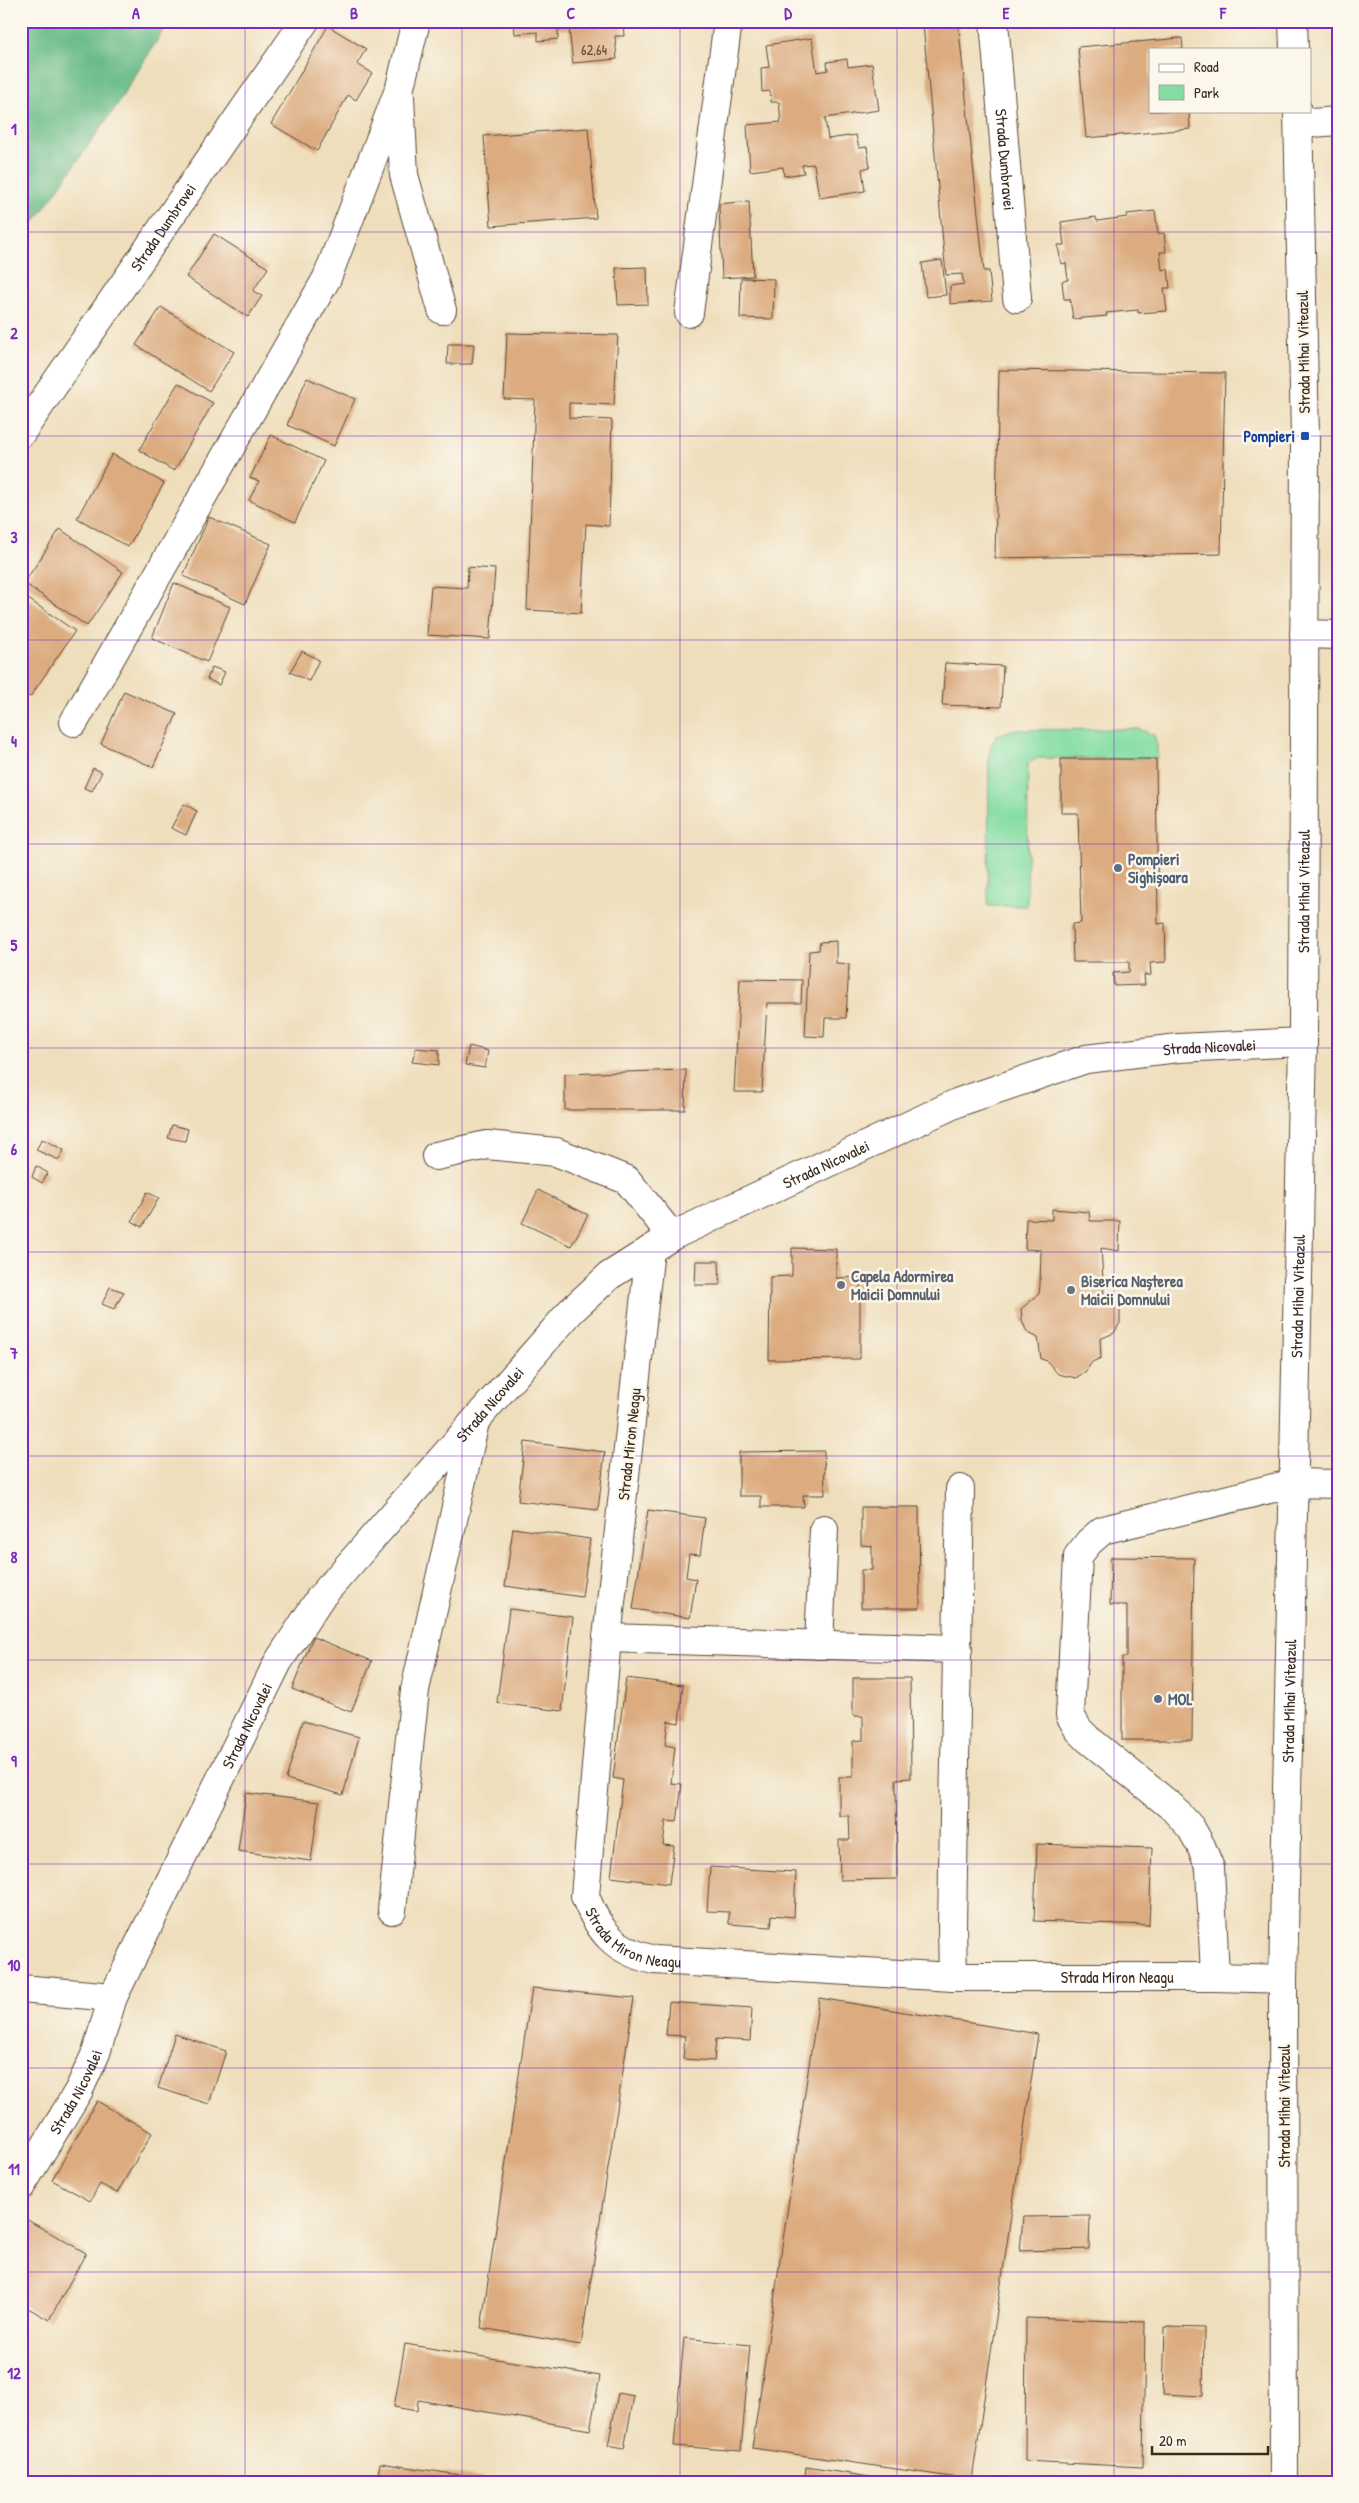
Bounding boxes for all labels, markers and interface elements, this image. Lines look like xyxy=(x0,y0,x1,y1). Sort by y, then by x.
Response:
text: A xyxy=(132,2,140,24)
text: B xyxy=(350,2,358,24)
text: C xyxy=(567,2,576,24)
text: D xyxy=(784,2,792,24)
text: E xyxy=(1002,2,1010,24)
text: F xyxy=(1219,2,1227,24)
house number: 62,64 xyxy=(581,40,607,59)
legend xyxy=(1149,48,1312,112)
text: Road xyxy=(1194,56,1219,77)
text: Park xyxy=(1194,82,1219,103)
street label: Strada Dumbravei xyxy=(990,108,1021,211)
text: 1 xyxy=(11,118,17,140)
street label: Strada Dumbravei xyxy=(125,179,201,275)
street label: Strada Mihai Viteazul xyxy=(1291,290,1315,414)
text: 2 xyxy=(10,322,18,344)
place label: Pompieri xyxy=(1243,425,1295,448)
marker: Pompieri xyxy=(1299,430,1311,442)
text: 3 xyxy=(10,526,18,548)
text: 4 xyxy=(11,730,17,752)
street label: Strada Mihai Viteazul xyxy=(1292,829,1315,953)
place label: Pompieri Sighișoara xyxy=(1128,848,1188,889)
marker: Pompieri Sighișoara xyxy=(1112,862,1124,874)
text: 5 xyxy=(11,934,18,956)
street label: Strada Nicovalei xyxy=(1162,1033,1257,1061)
street label: Strada Nicovalei xyxy=(779,1134,873,1194)
text: 6 xyxy=(11,1138,18,1160)
street label: Strada Mihai Viteazul xyxy=(1285,1234,1310,1358)
place label: Capela Adormirea Maicii Domnului xyxy=(851,1265,954,1305)
place label: Biserica Nașterea Maicii Domnului xyxy=(1081,1270,1183,1310)
marker: Capela Adormirea Maicii Domnului xyxy=(835,1279,847,1291)
marker: Biserica Nașterea Maicii Domnului xyxy=(1065,1284,1077,1296)
text: 7 xyxy=(9,1342,18,1364)
street label: Strada Nicovalei xyxy=(451,1362,529,1446)
street label: Strada Miron Neagu xyxy=(612,1386,646,1501)
text: 8 xyxy=(11,1546,18,1568)
street label: Strada Mihai Viteazul xyxy=(1277,1638,1301,1763)
street label: Strada Nicovalei xyxy=(216,1679,277,1772)
place label: MOL xyxy=(1168,1688,1192,1710)
marker: MOL xyxy=(1152,1693,1164,1705)
text: 9 xyxy=(11,1750,17,1772)
street label: Strada Miron Neagu xyxy=(580,1903,682,1973)
text: 10 xyxy=(8,1954,20,1976)
street label: Strada Miron Neagu xyxy=(1061,1966,1174,1988)
street label: Strada Mihai Viteazul xyxy=(1273,2044,1295,2168)
street label: Strada Nicovalei xyxy=(44,2047,107,2138)
text: 11 xyxy=(8,2158,20,2180)
text: 12 xyxy=(7,2362,21,2384)
scale bar xyxy=(1152,2423,1268,2455)
text: 20 m xyxy=(1159,2430,1186,2451)

